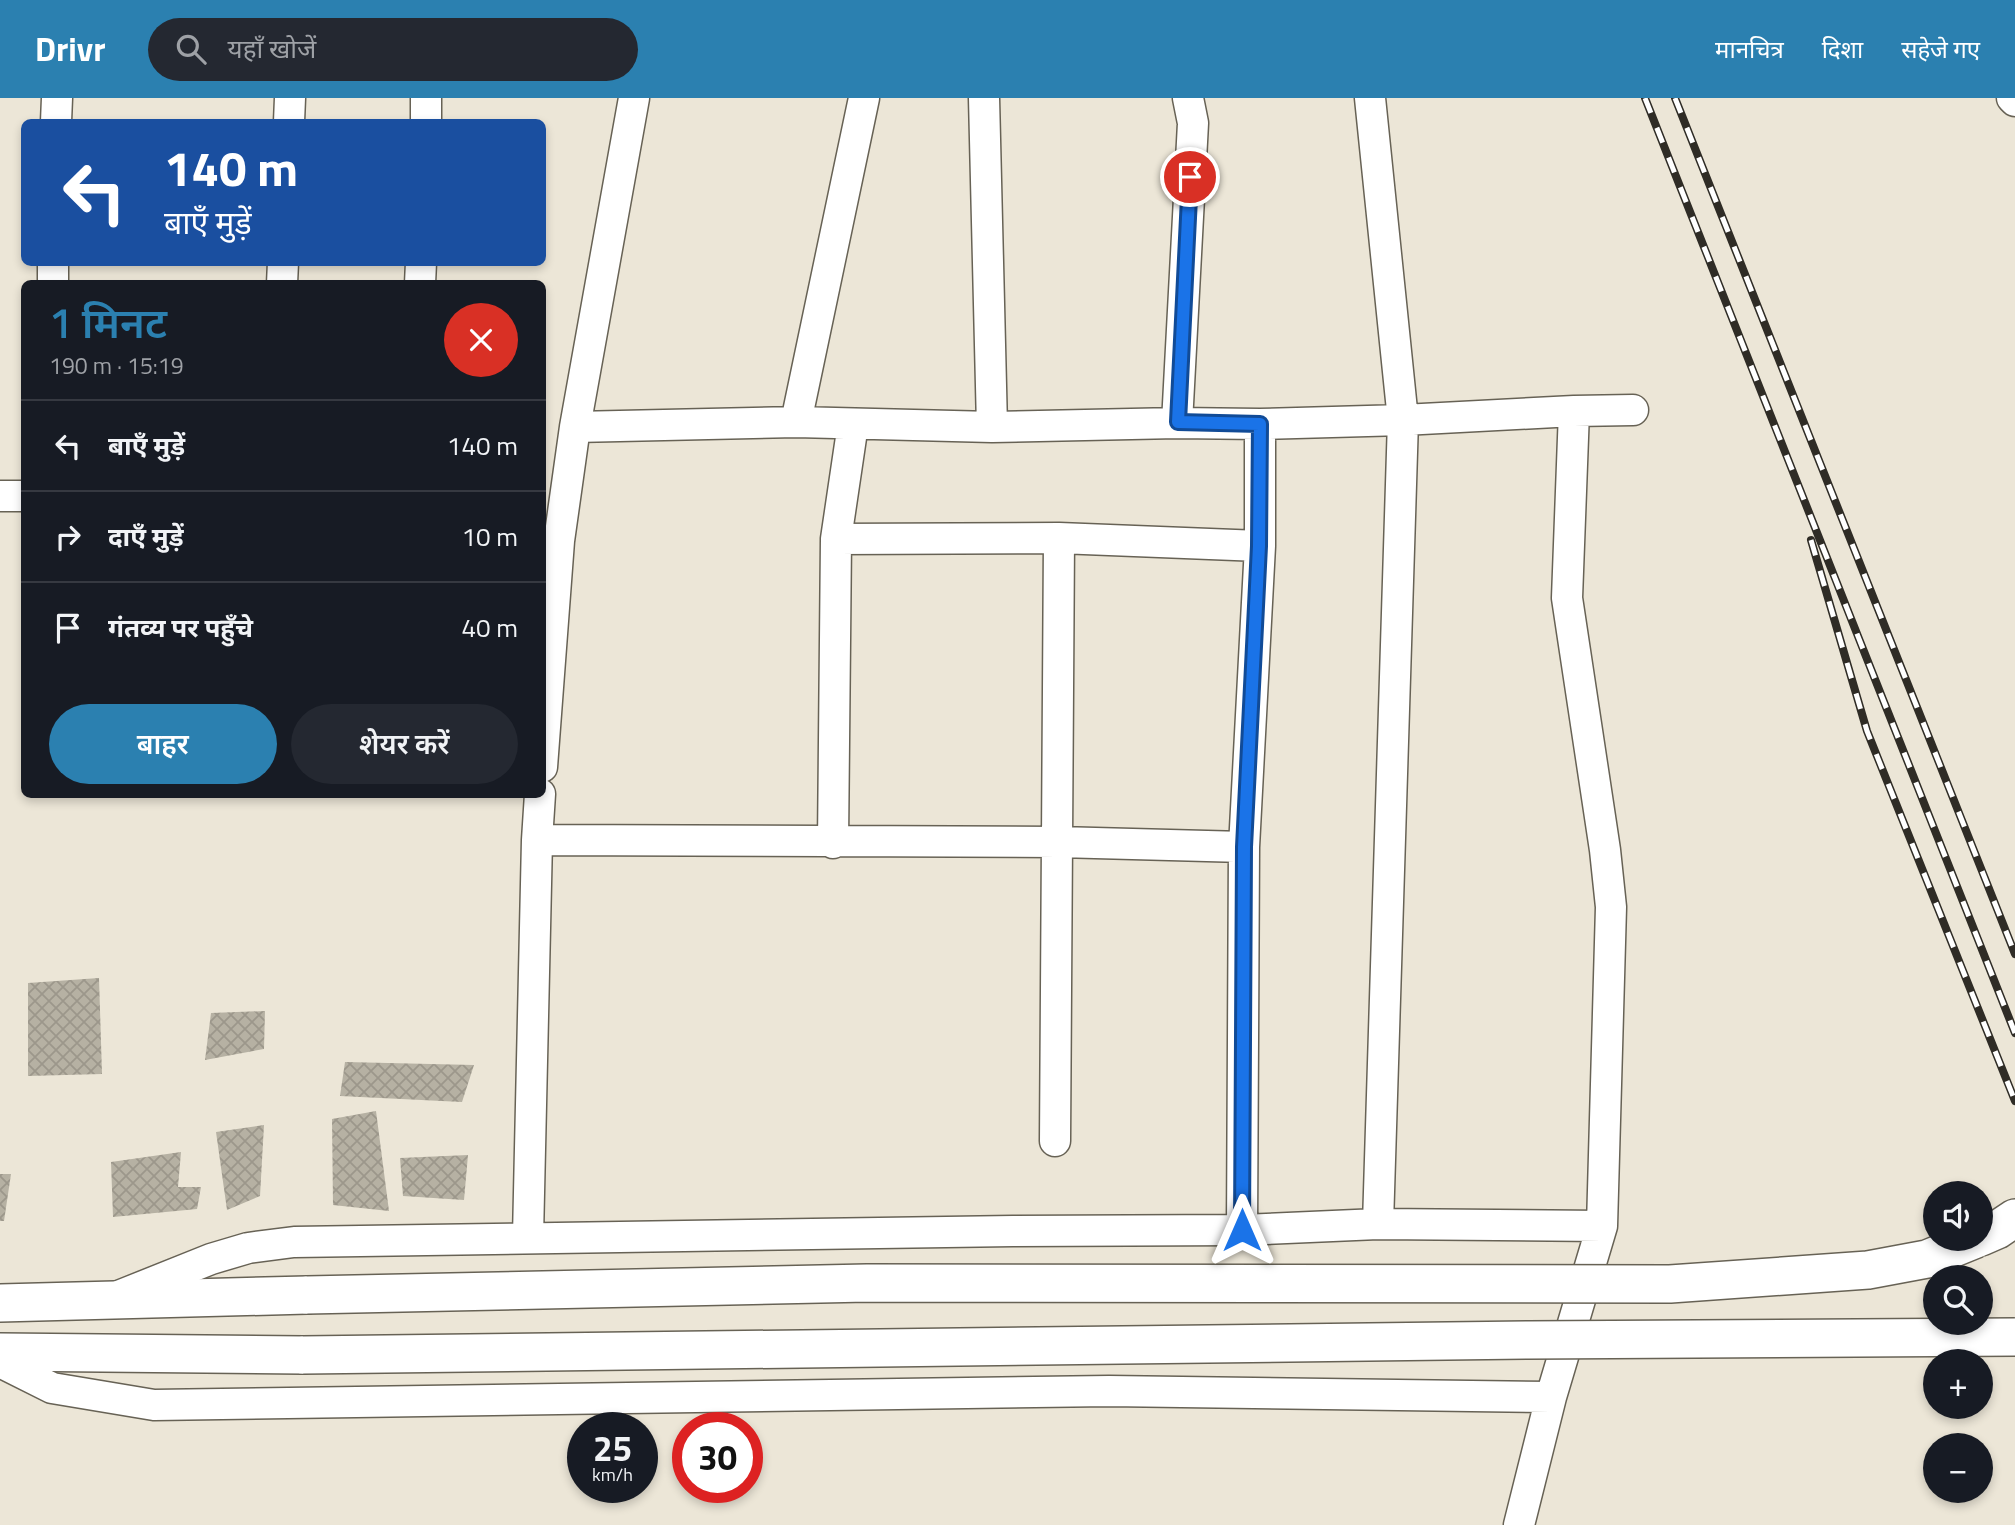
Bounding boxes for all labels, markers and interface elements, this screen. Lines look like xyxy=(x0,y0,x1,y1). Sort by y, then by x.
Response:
search box xyxy=(148,18,638,81)
text: Drivr xyxy=(35,24,106,74)
text: यहाँ खोजें xyxy=(228,29,316,68)
icon: search xyxy=(172,30,210,68)
text: मानचित्र xyxy=(1715,31,1784,67)
text: दिशा xyxy=(1822,31,1863,67)
text: सहेजे गए xyxy=(1901,31,1980,67)
text: 140 m xyxy=(164,130,298,205)
icon: left xyxy=(49,147,140,238)
pin xyxy=(1160,147,1220,207)
icon: arrive xyxy=(1171,158,1209,196)
text: बाएँ मुड़ें xyxy=(164,198,252,246)
text: 1 मिनट xyxy=(49,290,167,354)
button: close xyxy=(444,303,518,377)
text: 190 m · 15:19 xyxy=(49,348,184,383)
text: बाएँ मुड़ें xyxy=(108,426,185,465)
text: 140 m xyxy=(447,426,518,465)
icon: left xyxy=(49,427,87,465)
text: दाएँ मुड़ें xyxy=(108,517,184,556)
text: 10 m xyxy=(461,517,518,556)
icon: right xyxy=(49,518,87,556)
text: गंतव्य पर पहुँचे xyxy=(108,608,253,647)
text: 40 m xyxy=(461,608,518,647)
icon: arrive xyxy=(49,609,87,647)
button: बाहर xyxy=(49,704,277,784)
button: शेयर करें xyxy=(291,704,518,784)
map controls xyxy=(1923,1181,1993,1503)
button: sound xyxy=(1923,1181,1993,1251)
position arrow xyxy=(1205,1193,1279,1267)
button: search xyxy=(1923,1265,1993,1335)
button: + xyxy=(1923,1349,1993,1419)
speed limit sign: 30 xyxy=(672,1412,763,1503)
text: 25 xyxy=(593,1421,632,1475)
button: − xyxy=(1923,1433,1993,1503)
text: km/h xyxy=(592,1461,633,1488)

